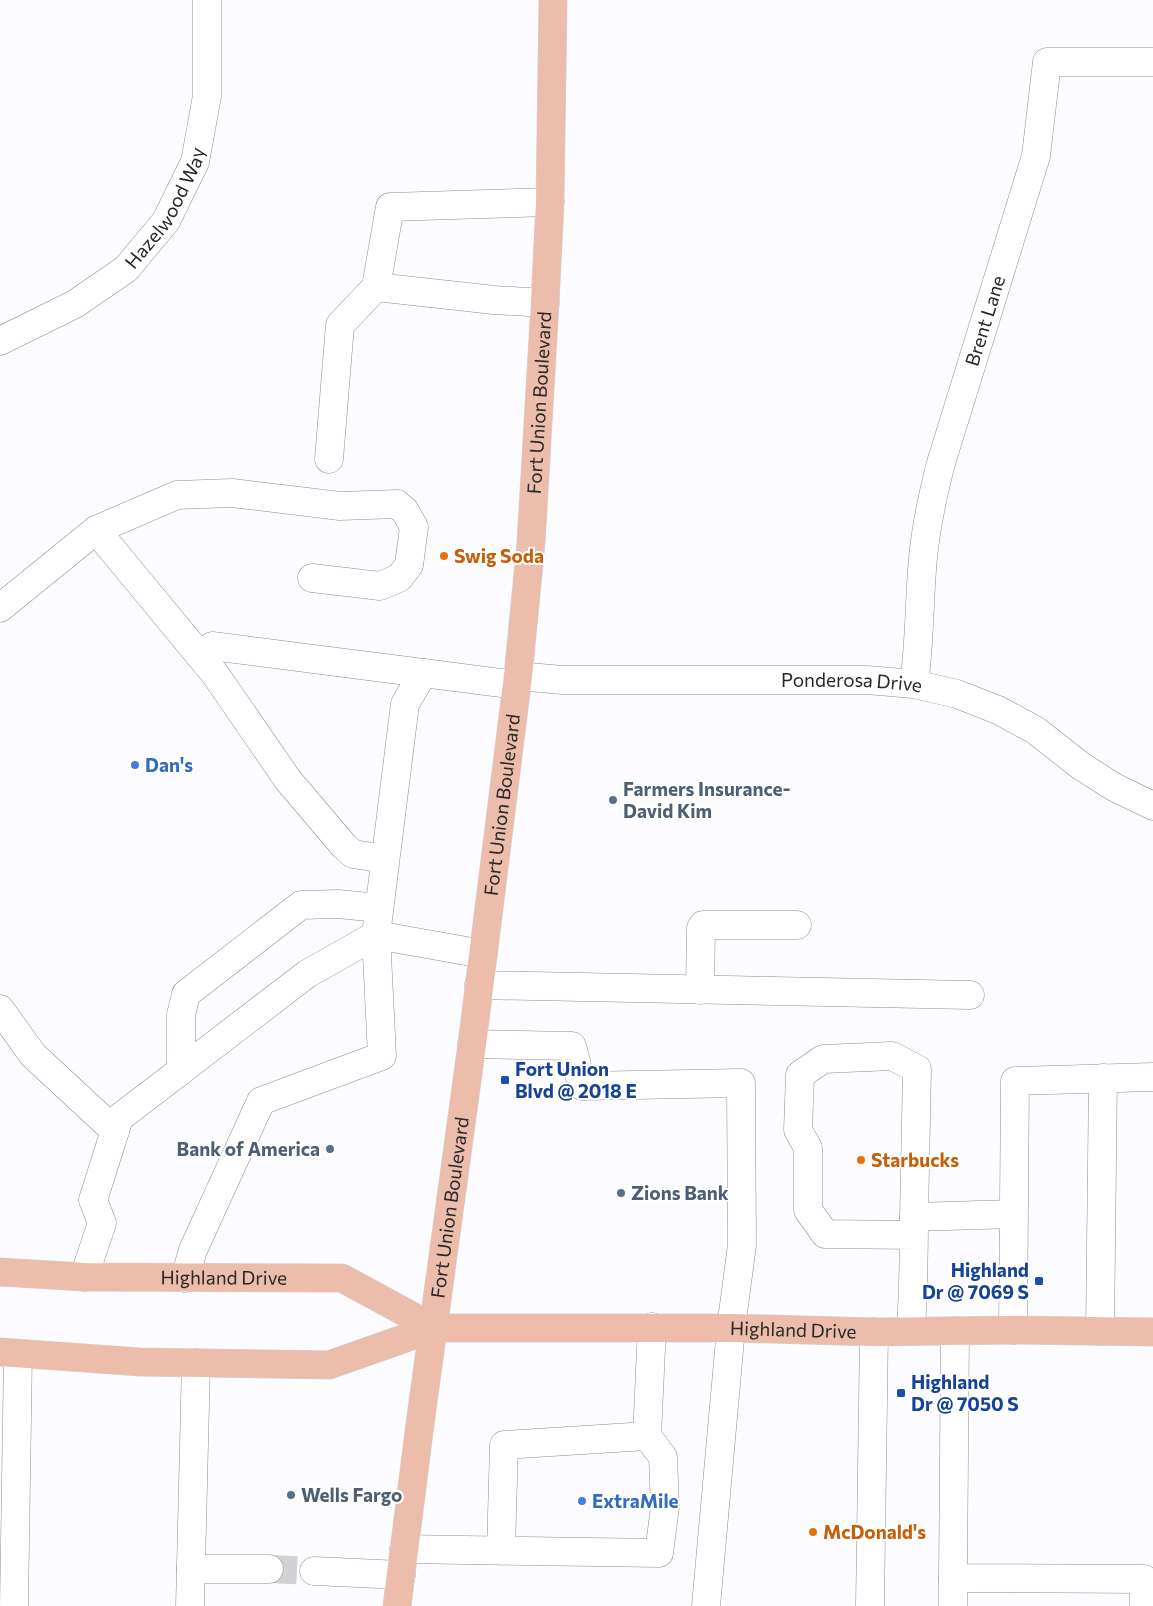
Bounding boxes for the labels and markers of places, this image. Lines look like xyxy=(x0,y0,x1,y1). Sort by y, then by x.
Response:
place label: Swig Soda xyxy=(454,544,544,567)
marker: Swig Soda xyxy=(438,550,450,562)
place label: Dan's xyxy=(145,753,193,776)
marker: Dan's xyxy=(129,759,141,771)
place label: Farmers Insurance- David Kim xyxy=(623,777,791,822)
marker: Farmers Insurance- David Kim xyxy=(607,794,619,806)
place label: Fort Union Blvd @ 2018 E xyxy=(515,1057,637,1102)
marker: Fort Union Blvd @ 2018 E xyxy=(499,1074,511,1086)
place label: Bank of America xyxy=(177,1137,320,1160)
marker: Bank of America xyxy=(324,1143,336,1155)
place label: Starbucks xyxy=(871,1148,959,1171)
marker: Starbucks xyxy=(855,1154,867,1166)
place label: Zions Bank xyxy=(631,1181,729,1204)
marker: Zions Bank xyxy=(615,1187,627,1199)
place label: Highland Dr @ 7069 S xyxy=(922,1258,1029,1303)
marker: Highland Dr @ 7069 S xyxy=(1033,1275,1045,1287)
place label: Highland Dr @ 7050 S xyxy=(911,1370,1019,1415)
marker: Highland Dr @ 7050 S xyxy=(895,1387,907,1399)
place label: Wells Fargo xyxy=(301,1483,402,1506)
marker: Wells Fargo xyxy=(285,1489,297,1501)
place label: ExtraMile xyxy=(592,1489,679,1512)
marker: ExtraMile xyxy=(576,1495,588,1507)
place label: McDonald's xyxy=(823,1520,926,1543)
marker: McDonald's xyxy=(807,1526,819,1538)

